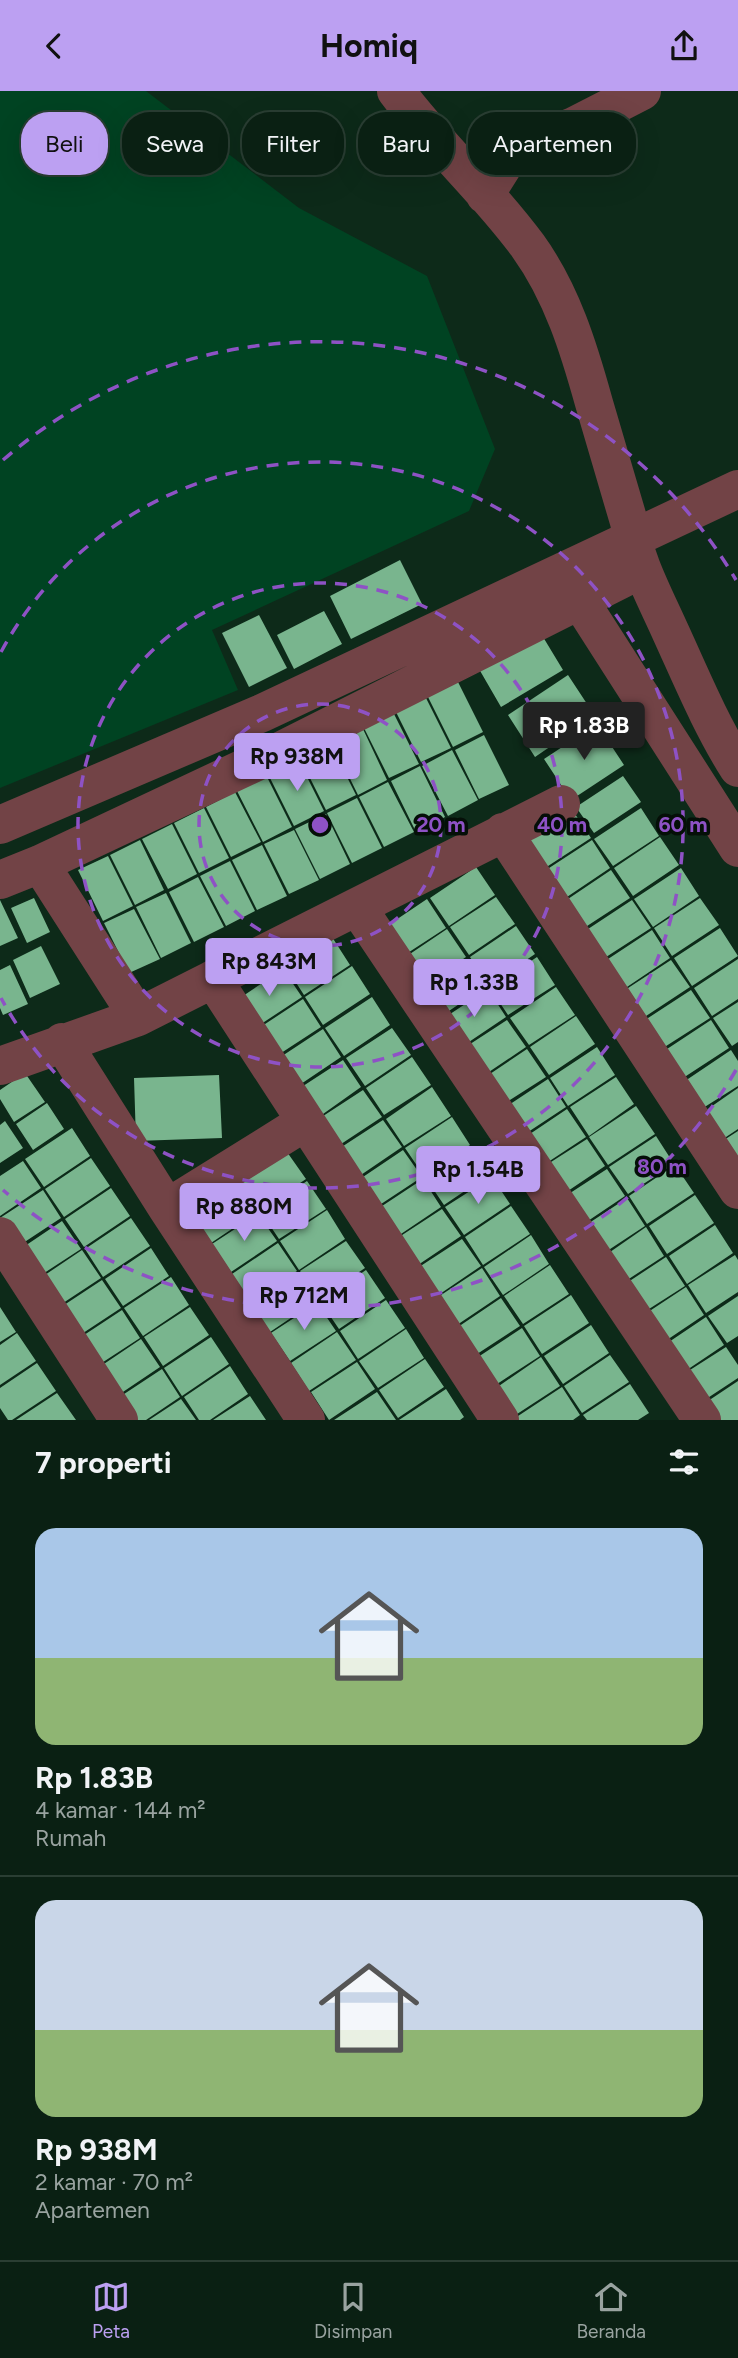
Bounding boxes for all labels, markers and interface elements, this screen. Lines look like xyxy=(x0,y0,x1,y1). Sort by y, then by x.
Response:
icon: back xyxy=(35,27,73,65)
text: Homiq xyxy=(320,27,418,65)
icon: share xyxy=(665,27,703,65)
chip: Beli xyxy=(21,112,108,175)
chip: Sewa xyxy=(122,112,228,175)
chip: Filter xyxy=(242,112,344,175)
chip: Baru xyxy=(358,112,454,175)
chip: Apartemen xyxy=(468,112,636,175)
pin: Rp 1.83B xyxy=(512,703,656,762)
text: Rp 1.83B xyxy=(539,711,629,739)
pin: Rp 938M xyxy=(232,733,362,793)
text: Rp 938M xyxy=(250,742,344,770)
text: 20 m xyxy=(416,812,466,837)
text: 40 m xyxy=(537,812,587,837)
text: 60 m xyxy=(658,812,708,837)
centre of rings xyxy=(308,813,332,837)
pin: Rp 843M xyxy=(204,939,334,998)
text: Rp 843M xyxy=(221,947,317,975)
pin: Rp 1.33B xyxy=(402,960,546,1019)
text: Rp 1.33B xyxy=(429,968,519,996)
pin: Rp 1.54B xyxy=(406,1147,550,1206)
text: 80 m xyxy=(637,1154,687,1179)
text: Rp 1.54B xyxy=(432,1155,524,1183)
pin: Rp 880M xyxy=(179,1183,309,1243)
text: Rp 880M xyxy=(196,1192,292,1220)
pin: Rp 712M xyxy=(239,1273,369,1332)
text: Rp 712M xyxy=(259,1281,349,1309)
icon: filters xyxy=(665,1443,703,1481)
text: 7 properti xyxy=(35,1444,172,1481)
icon: home xyxy=(306,1573,432,1699)
text: Rp 1.83B xyxy=(35,1759,153,1796)
text: 4 kamar · 144 m² xyxy=(35,1796,206,1824)
text: Rumah xyxy=(35,1824,106,1852)
icon: home xyxy=(306,1945,432,2071)
text: Rp 938M xyxy=(35,2131,158,2168)
text: 2 kamar · 70 m² xyxy=(35,2168,193,2196)
text: Apartemen xyxy=(35,2196,150,2224)
tab: Peta xyxy=(92,2278,130,2343)
tab: Disimpan xyxy=(314,2278,392,2343)
tab: Beranda xyxy=(576,2278,646,2343)

